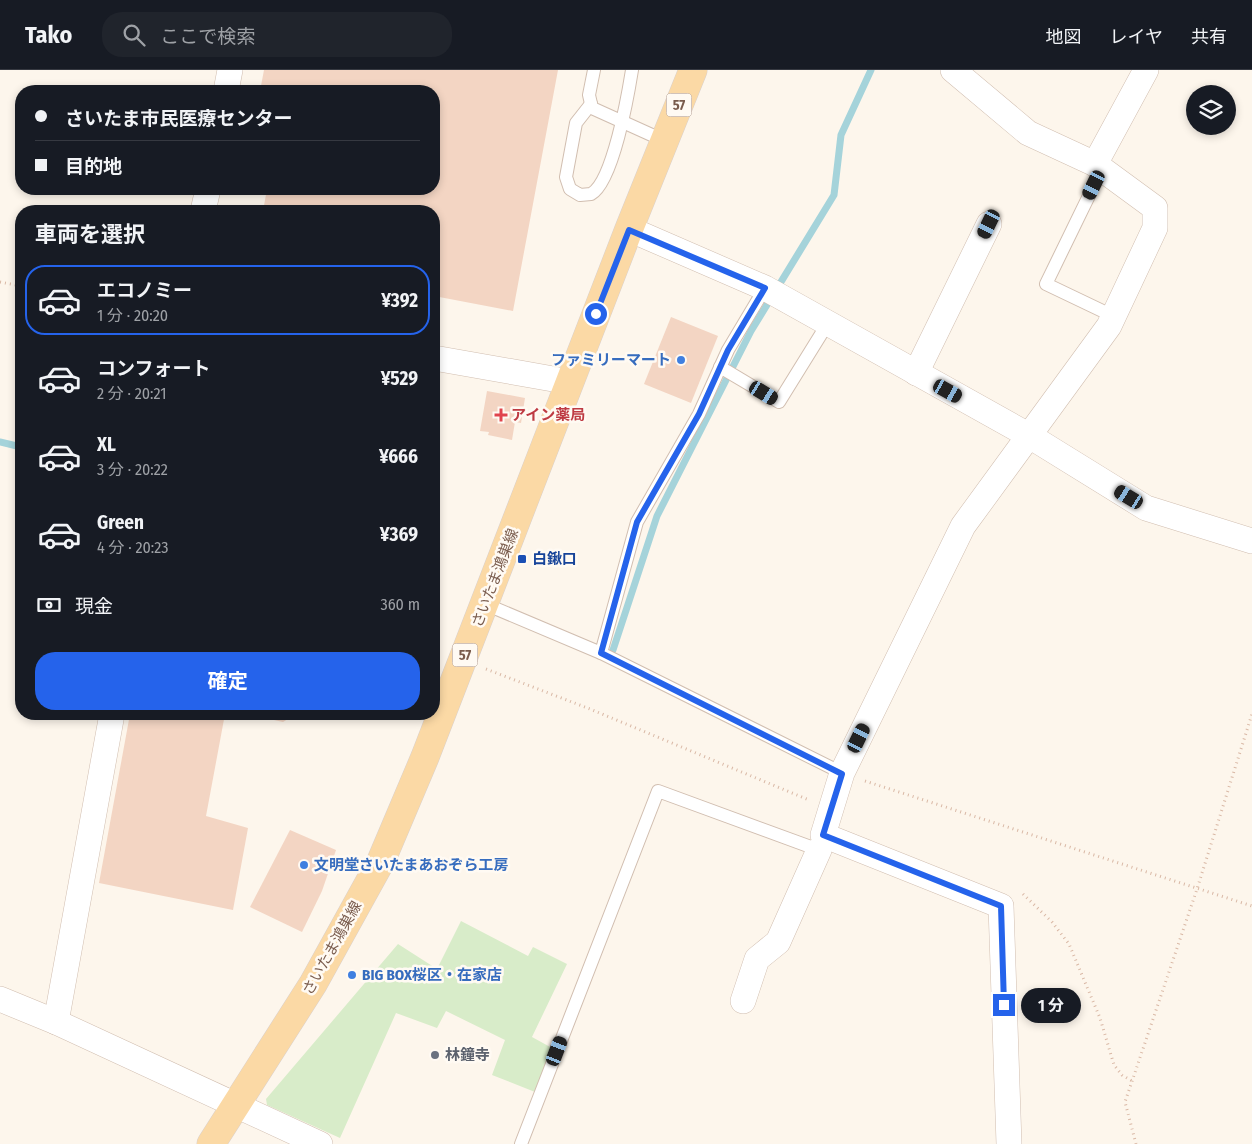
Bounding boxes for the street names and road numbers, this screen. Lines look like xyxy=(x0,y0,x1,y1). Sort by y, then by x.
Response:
road number: 57 xyxy=(666,94,692,116)
street label: さいたま鴻巣線 xyxy=(468,526,522,630)
road number: 57 xyxy=(452,644,478,666)
street label: さいたま鴻巣線 xyxy=(299,898,365,998)

